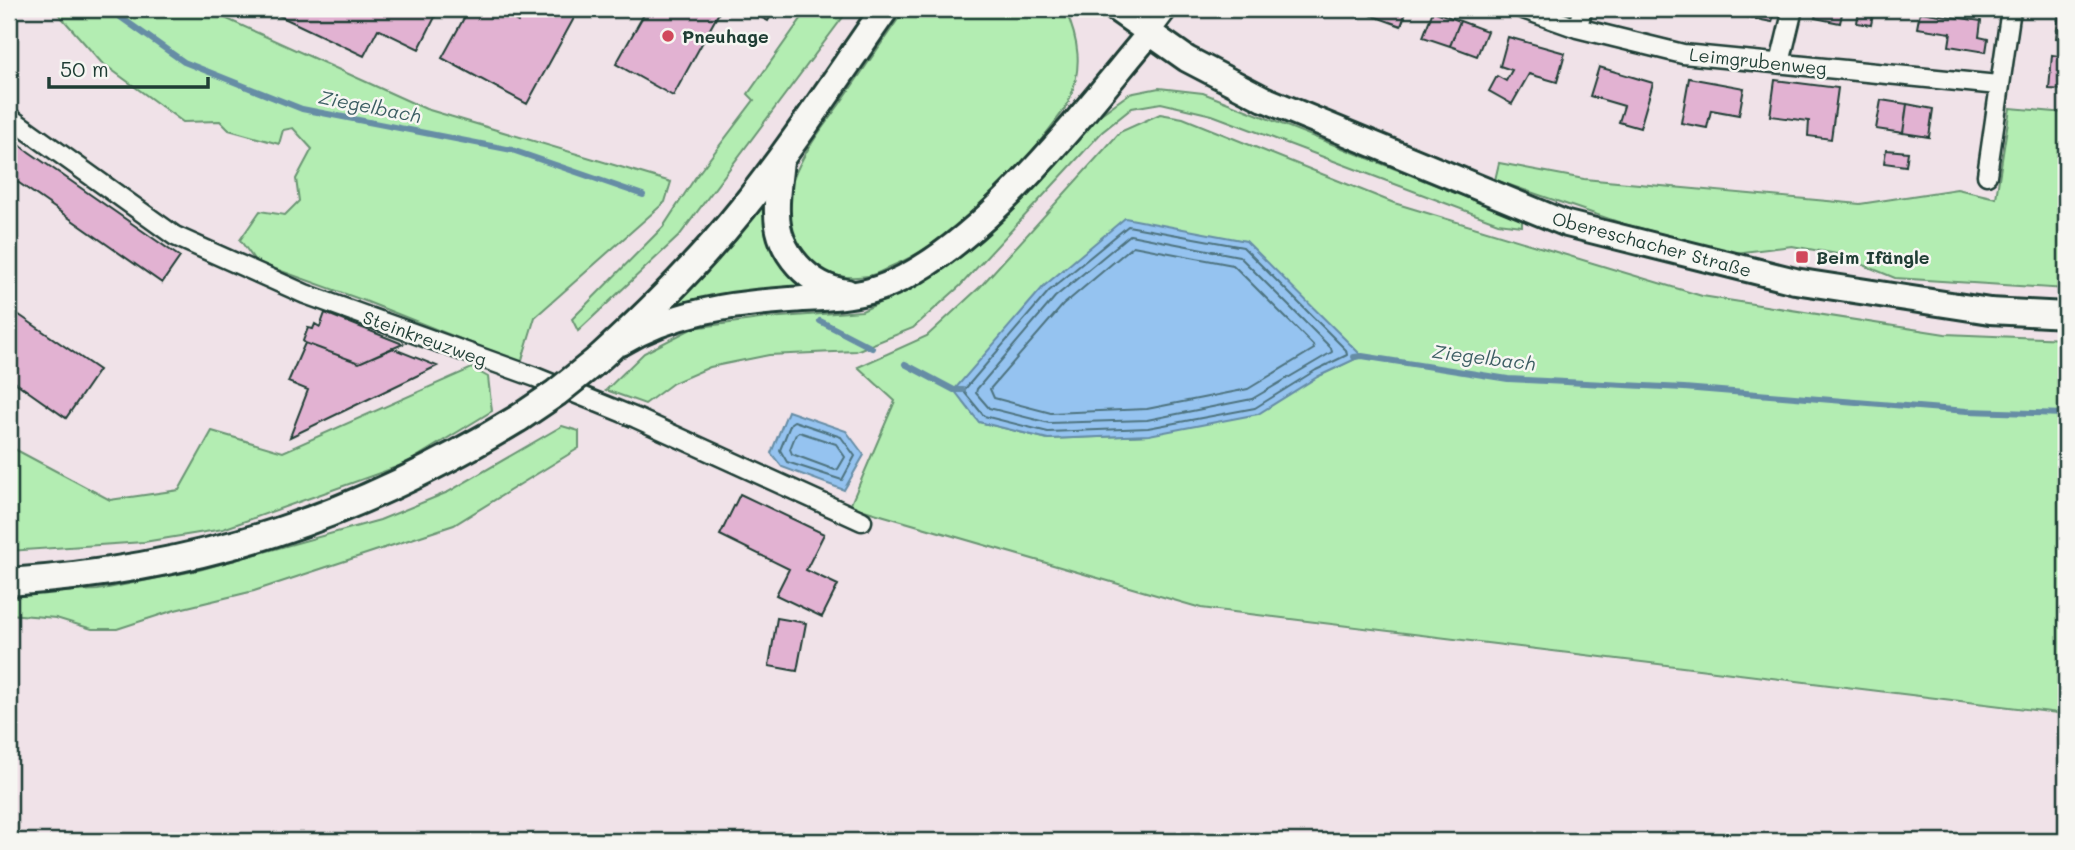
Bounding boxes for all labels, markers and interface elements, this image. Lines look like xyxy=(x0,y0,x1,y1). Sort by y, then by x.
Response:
place label: Pneuhage xyxy=(682,24,769,48)
marker: Pneuhage xyxy=(660,28,676,44)
street label: Leimgrubenweg xyxy=(1688,42,1828,80)
scale bar xyxy=(49,46,208,90)
text: 50 m xyxy=(60,55,109,82)
water label: Ziegelbach xyxy=(317,84,423,128)
street label: Obereschacher Straße xyxy=(1550,206,1754,282)
place label: Beim Ifängle xyxy=(1816,245,1930,269)
marker: Beim Ifängle xyxy=(1794,249,1810,265)
street label: Steinkreuzweg xyxy=(360,305,490,371)
water label: Ziegelbach xyxy=(1431,338,1537,376)

